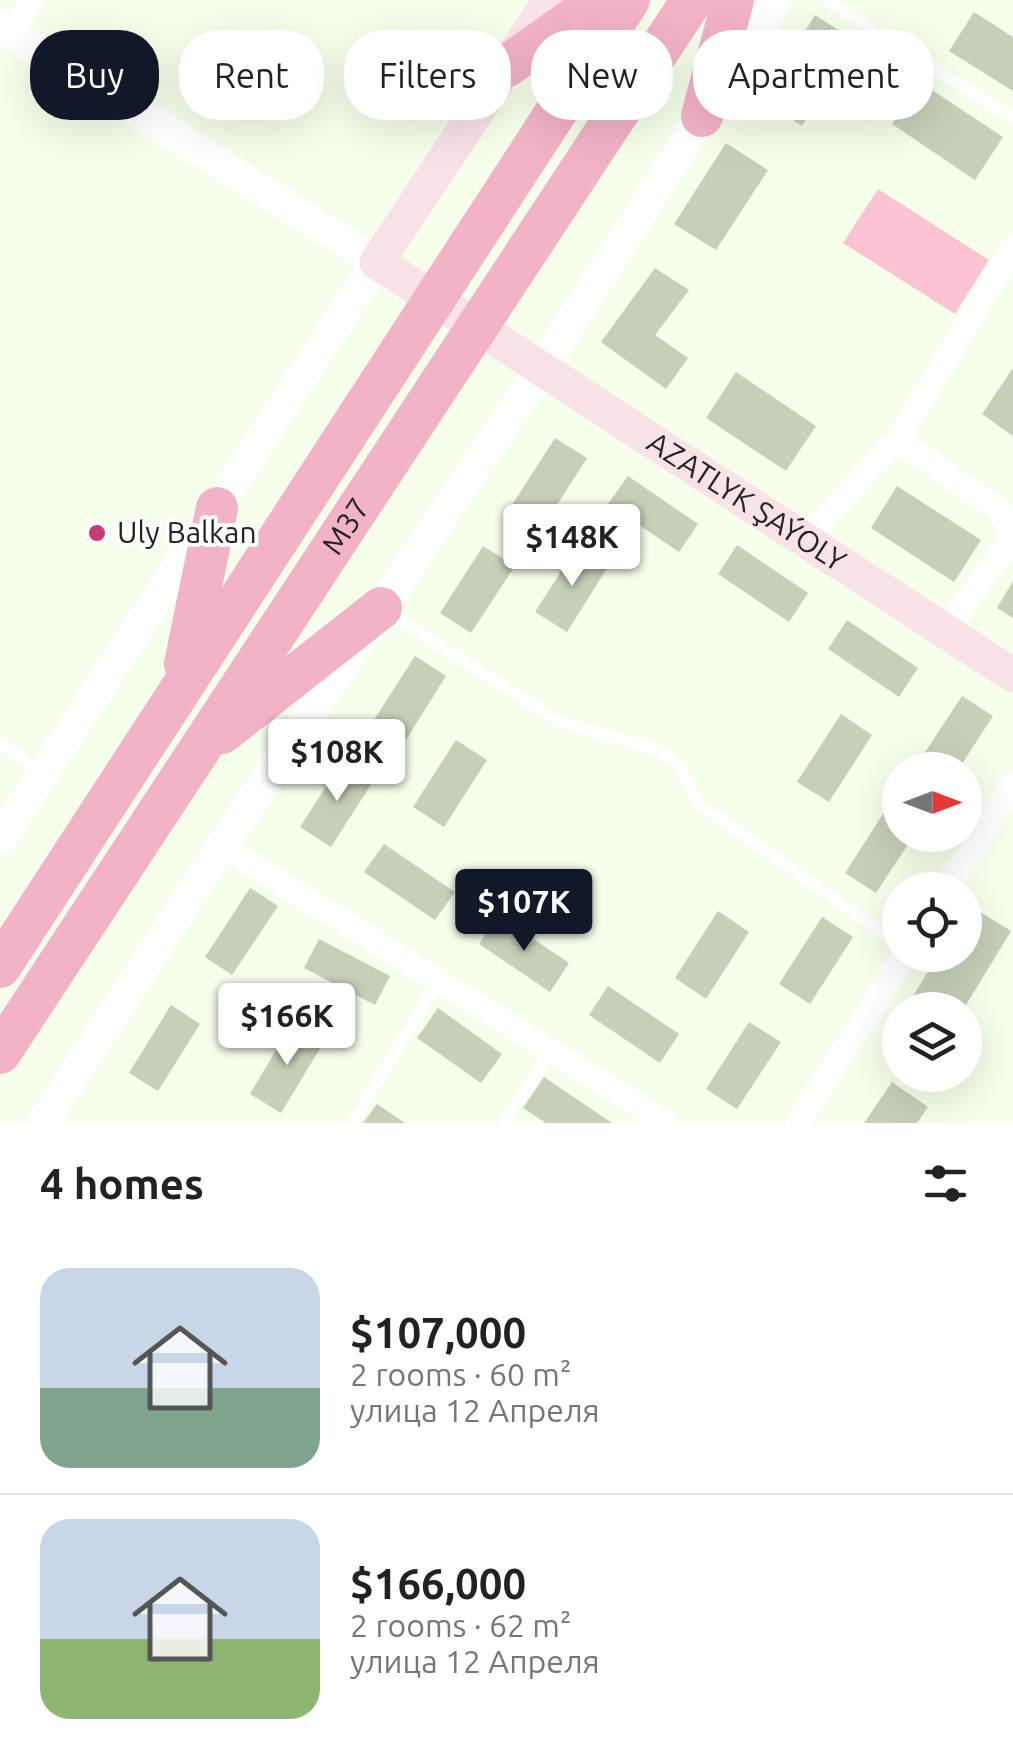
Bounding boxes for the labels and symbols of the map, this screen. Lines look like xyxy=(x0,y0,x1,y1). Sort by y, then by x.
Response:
street label: AZATLYK ŞAÝOLY xyxy=(642,424,853,578)
street label: M37 xyxy=(314,492,376,560)
pin: $148K xyxy=(502,504,642,589)
place label: Uly Balkan xyxy=(117,515,257,549)
marker: Uly Balkan xyxy=(86,522,108,544)
pin: $108K xyxy=(267,719,407,804)
north arrow xyxy=(882,752,982,852)
pin: $107K xyxy=(454,869,594,954)
pin: $166K xyxy=(217,983,357,1068)

